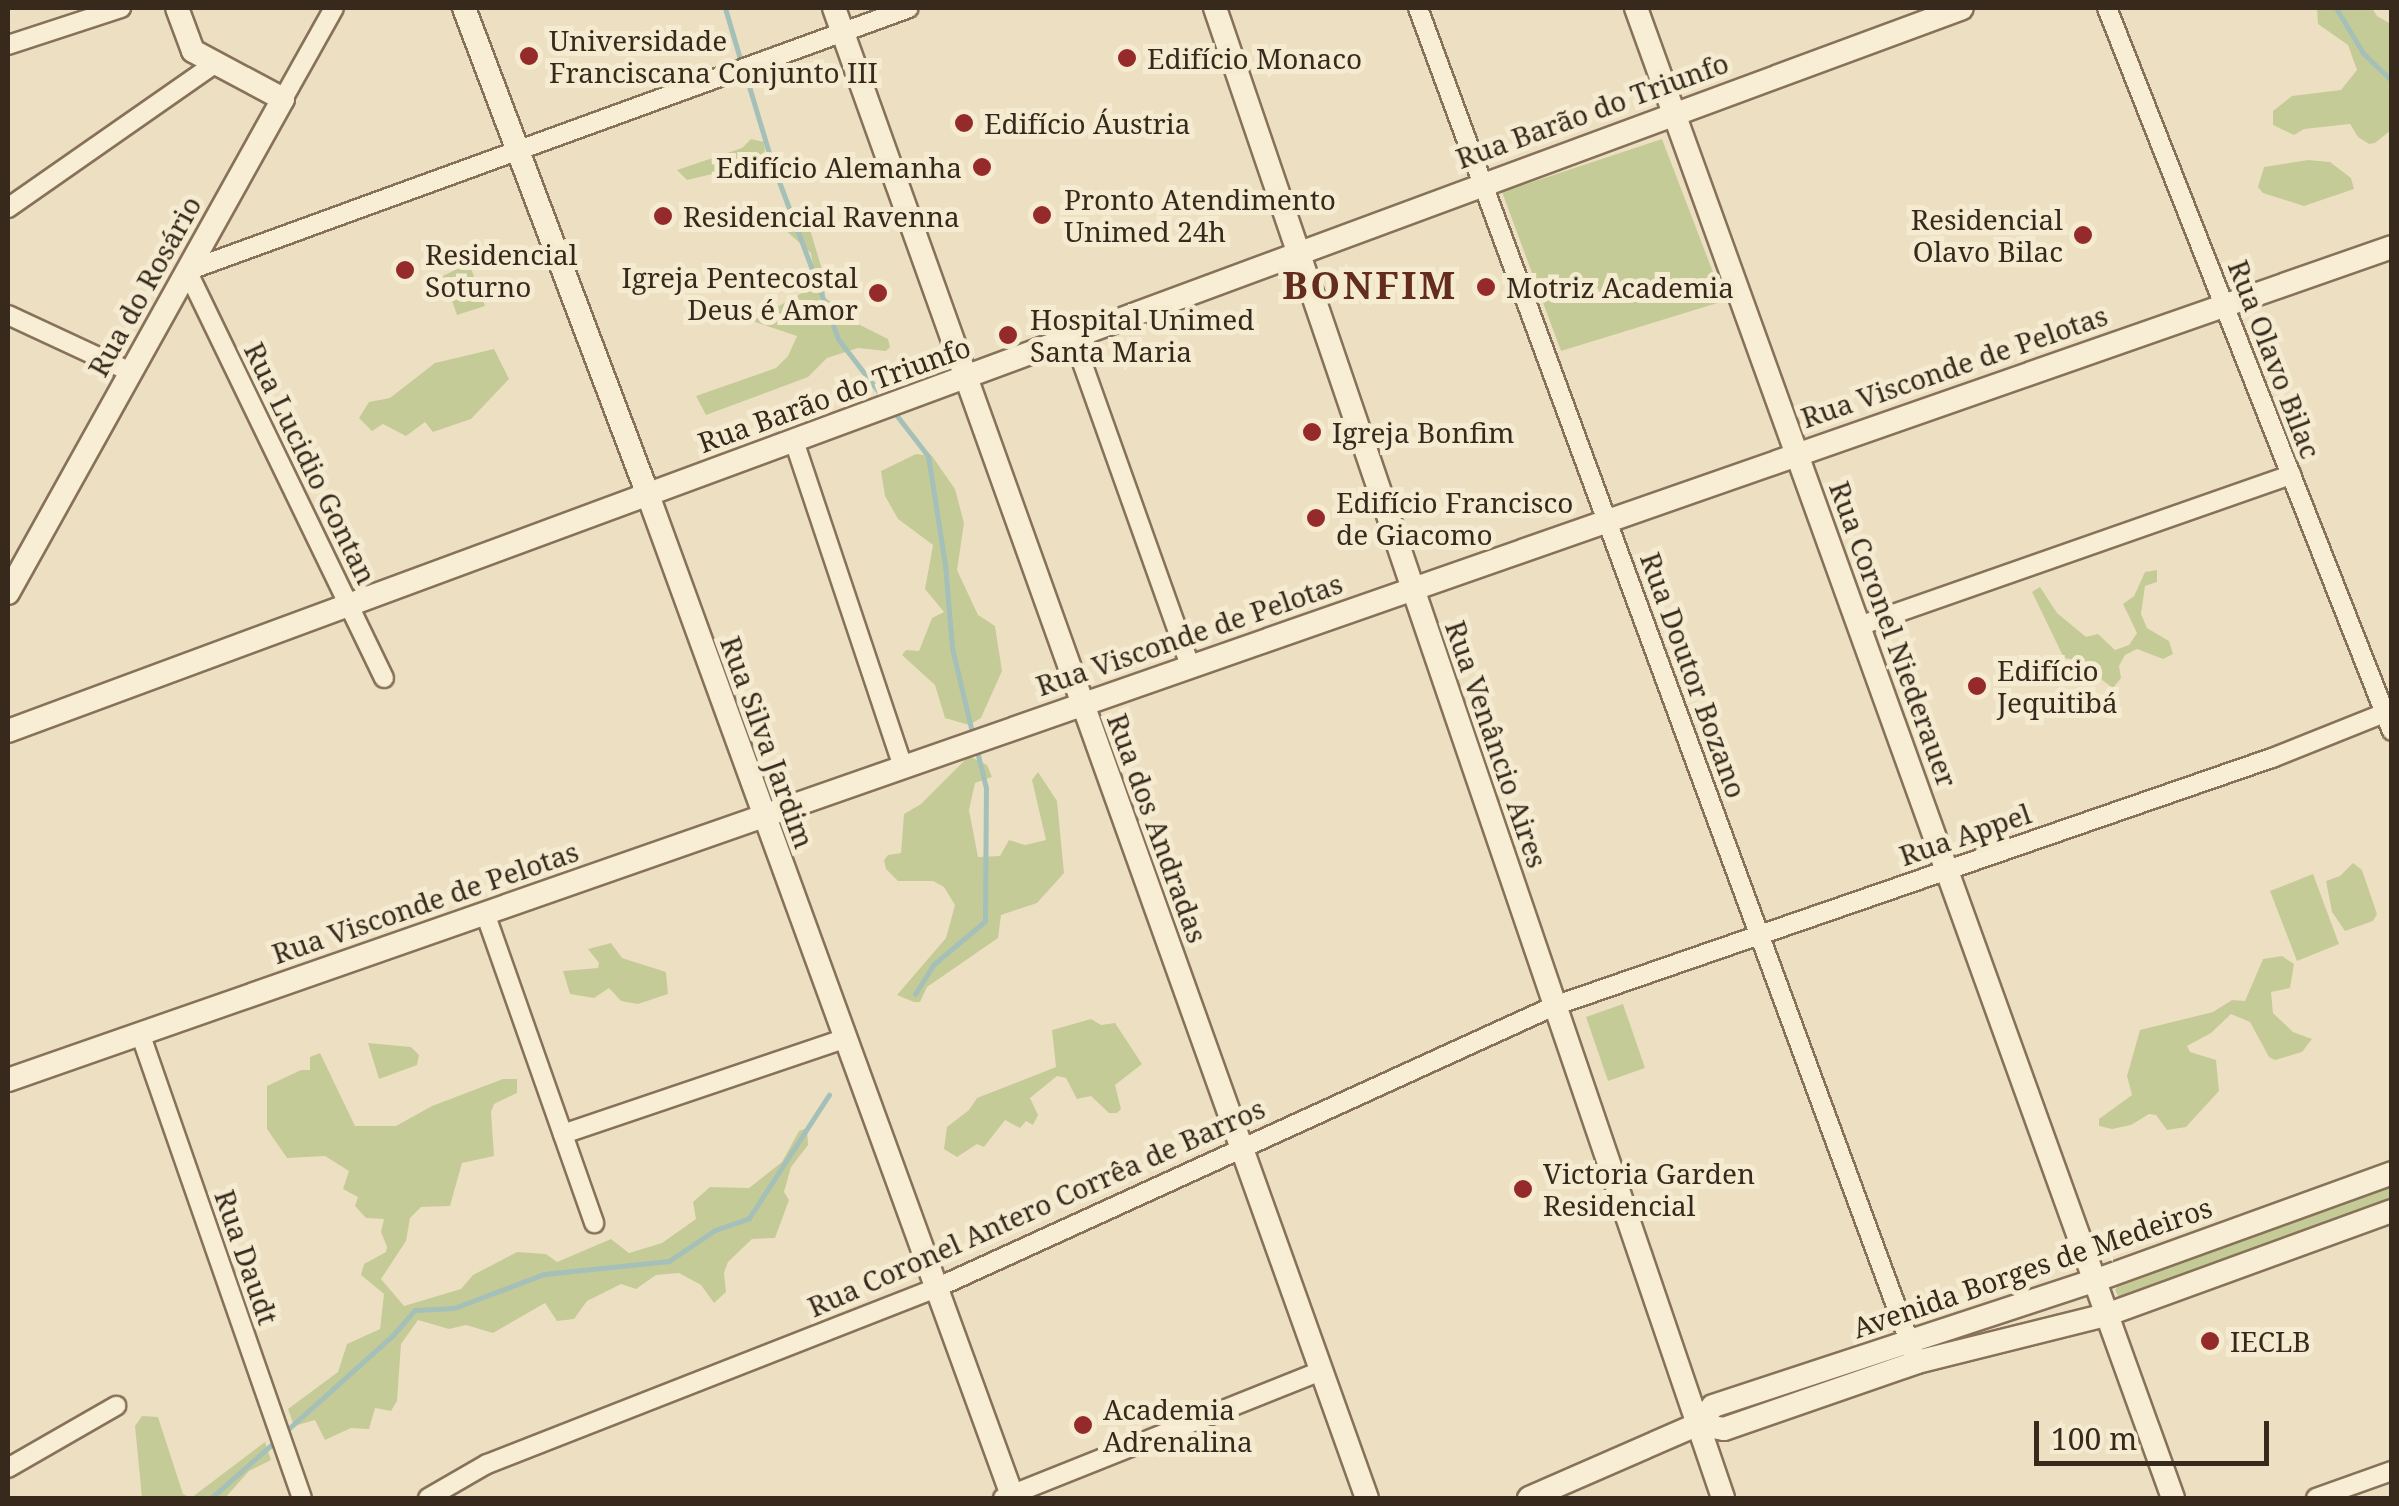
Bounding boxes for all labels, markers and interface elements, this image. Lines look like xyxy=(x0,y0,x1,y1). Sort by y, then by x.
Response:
place label: Universidade Franciscana Conjunto III xyxy=(549,23,878,89)
place label: Edifício Monaco xyxy=(1147,41,1362,75)
marker: Universidade Franciscana Conjunto III xyxy=(518,45,540,67)
street label: Rua Barão do Triunfo xyxy=(1451,45,1733,175)
marker: Edifício Monaco xyxy=(1116,47,1138,69)
place label: Edifício Áustria xyxy=(984,106,1190,140)
marker: Edifício Áustria xyxy=(953,112,975,134)
place label: Edifício Alemanha xyxy=(716,150,962,184)
marker: Edifício Alemanha xyxy=(971,156,993,178)
place label: Pronto Atendimento Unimed 24h xyxy=(1064,182,1336,248)
street label: Rua do Rosário xyxy=(81,190,207,382)
place label: Residencial Ravenna xyxy=(683,199,960,233)
marker: Pronto Atendimento Unimed 24h xyxy=(1029,202,1055,228)
place label: Residencial Olavo Bilac xyxy=(1911,202,2063,268)
marker: Residencial Ravenna xyxy=(652,205,674,227)
marker: Residencial Olavo Bilac xyxy=(2072,224,2094,246)
place label: Residencial Soturno xyxy=(425,237,577,303)
street label: Rua Olavo Bilac xyxy=(2222,255,2328,463)
marker: Residencial Soturno xyxy=(394,259,416,281)
place label: Igreja Pentecostal Deus é Amor xyxy=(621,260,858,326)
district label: BONFIM xyxy=(1282,262,1458,308)
place label: Motriz Academia xyxy=(1506,270,1734,304)
marker: Motriz Academia xyxy=(1475,276,1497,298)
marker: Igreja Pentecostal Deus é Amor xyxy=(867,282,889,304)
street label: Rua Visconde de Pelotas xyxy=(1797,298,2111,434)
place label: Hospital Unimed Santa Maria xyxy=(1030,302,1254,368)
marker: Hospital Unimed Santa Maria xyxy=(995,322,1021,348)
street label: Rua Barão do Triunfo xyxy=(693,329,975,459)
street label: Rua Lucidio Gontan xyxy=(238,337,384,589)
place label: Igreja Bonfim xyxy=(1332,415,1515,449)
marker: Igreja Bonfim xyxy=(1301,421,1323,443)
street label: Rua Coronel Niederauer xyxy=(1823,477,1965,791)
place label: Edifício Francisco de Giacomo xyxy=(1336,485,1573,551)
marker: Edifício Francisco de Giacomo xyxy=(1305,507,1327,529)
street label: Rua Doutor Bozano xyxy=(1634,548,1754,802)
street label: Rua Visconde de Pelotas xyxy=(1032,566,1346,702)
street label: Rua Venâncio Aires xyxy=(1439,616,1555,872)
street label: Rua Silva Jardim xyxy=(714,632,822,852)
place label: Edifício Jequitibá xyxy=(1997,653,2118,719)
marker: Edifício Jequitibá xyxy=(1966,675,1988,697)
street label: Rua dos Andradas xyxy=(1101,709,1215,947)
street label: Rua Appel xyxy=(1895,796,2035,872)
street label: Rua Visconde de Pelotas xyxy=(268,834,582,970)
street label: Rua Coronel Antero Corrêa de Barros xyxy=(802,1091,1270,1323)
place label: Victoria Garden Residencial xyxy=(1543,1156,1755,1222)
marker: Victoria Garden Residencial xyxy=(1512,1178,1534,1200)
street label: Rua Daudt xyxy=(208,1185,286,1329)
street label: Avenida Borges de Medeiros xyxy=(1848,1190,2216,1344)
place label: IECLB xyxy=(2230,1324,2311,1358)
marker: IECLB xyxy=(2199,1330,2221,1352)
place label: Academia Adrenalina xyxy=(1103,1392,1253,1458)
scale bar xyxy=(2039,1401,2274,1463)
marker: Academia Adrenalina xyxy=(1072,1414,1094,1436)
text: 100 m xyxy=(2051,1418,2137,1459)

